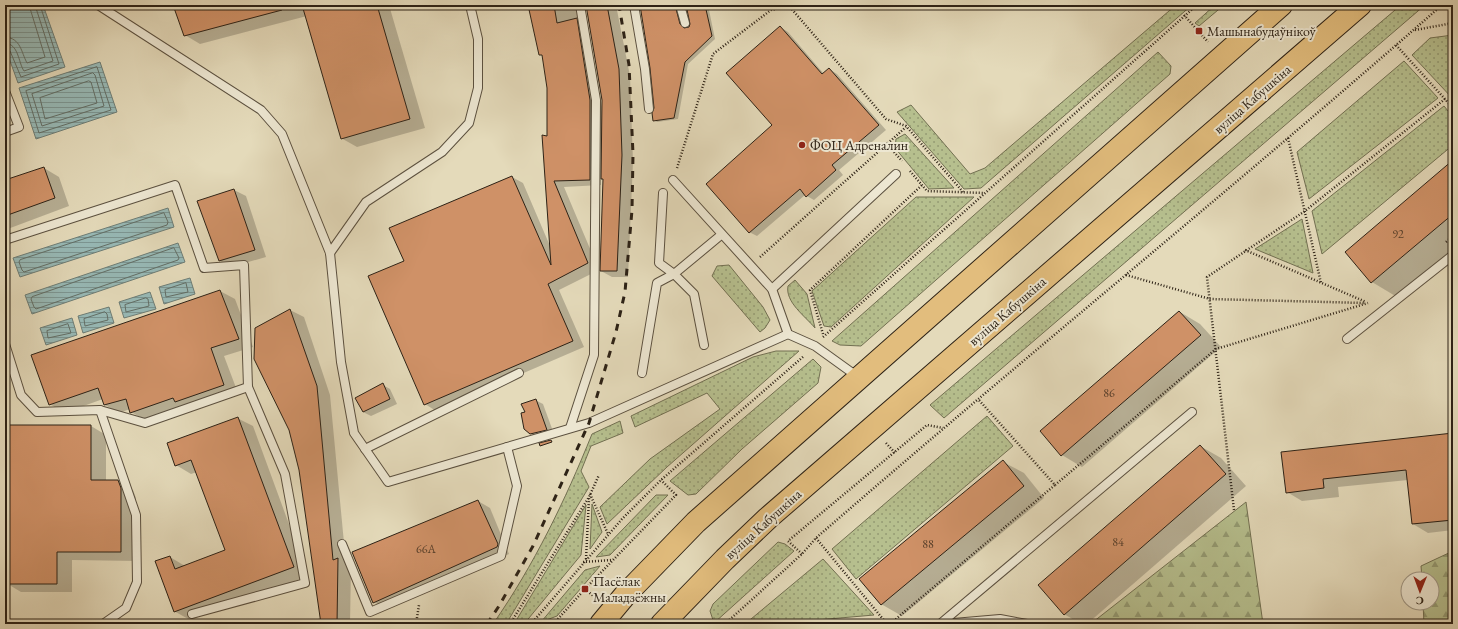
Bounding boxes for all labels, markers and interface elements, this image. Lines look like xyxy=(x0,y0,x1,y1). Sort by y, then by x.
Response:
place label: Машынабудаўнікоў xyxy=(1207,22,1317,40)
marker: Машынабудаўнікоў xyxy=(1194,26,1204,36)
street label: вуліца Кабушкіна xyxy=(1209,60,1295,138)
place label: ФОЦ Адреналин xyxy=(810,136,908,154)
marker: ФОЦ Адреналин xyxy=(797,140,807,150)
house number: 92 xyxy=(1392,226,1404,242)
street label: вуліца Кабушкіна xyxy=(964,272,1050,350)
house number: 86 xyxy=(1103,385,1115,401)
street label: вуліца Кабушкіна xyxy=(721,485,805,563)
house number: 84 xyxy=(1112,534,1124,550)
house number: 88 xyxy=(922,536,934,552)
house number: 66А xyxy=(416,541,437,557)
north arrow xyxy=(1400,571,1440,611)
place label: Пасёлак Маладзёжны xyxy=(593,572,666,606)
marker: Пасёлак Маладзёжны xyxy=(580,584,590,594)
text: С xyxy=(1416,594,1424,608)

